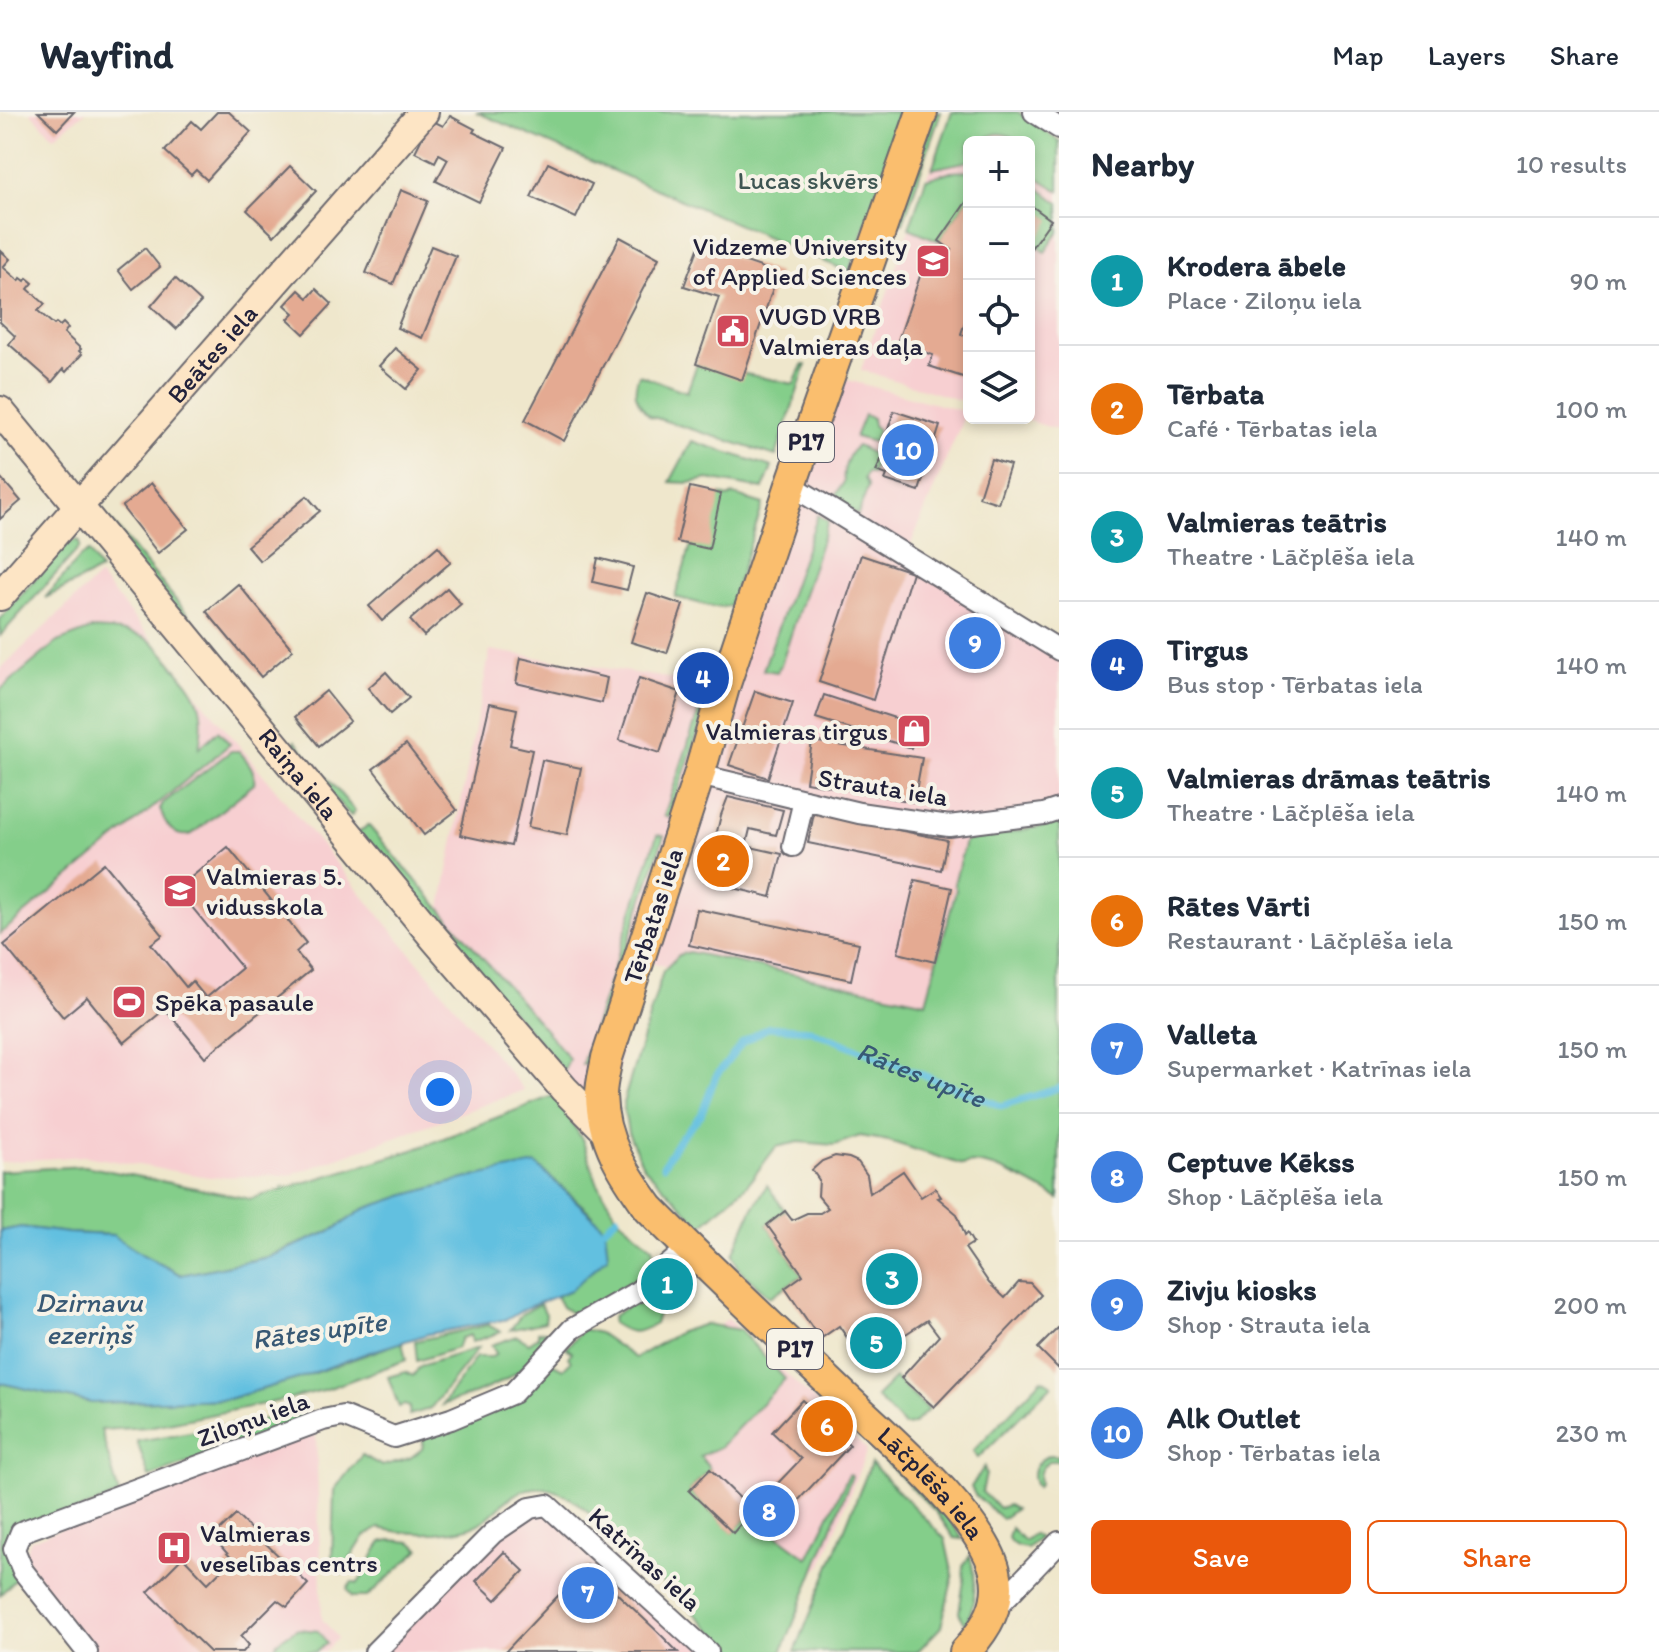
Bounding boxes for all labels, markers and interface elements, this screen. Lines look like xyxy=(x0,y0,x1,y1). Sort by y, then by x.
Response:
text: Wayfind xyxy=(40,32,173,78)
text: Map xyxy=(1332,38,1384,72)
text: Layers xyxy=(1428,38,1506,72)
text: Share xyxy=(1550,38,1619,72)
map controls xyxy=(963,136,1035,424)
button: + xyxy=(963,136,1035,208)
text: Nearby xyxy=(1091,144,1194,185)
text: 10 results xyxy=(1516,148,1627,180)
park label: Lucas skvērs xyxy=(737,164,879,196)
button: − xyxy=(963,208,1035,280)
place label: Vidzeme University of Applied Sciences xyxy=(692,230,907,292)
school or university icon: Vidzeme University of Applied Sciences xyxy=(914,242,952,280)
text: Krodera ābele xyxy=(1167,247,1346,284)
text: 1 xyxy=(1111,265,1123,297)
text: 90 m xyxy=(1570,265,1627,297)
button: locate xyxy=(963,280,1035,352)
text: Place · Ziloņu iela xyxy=(1167,284,1362,316)
street label: Beātes iela xyxy=(160,297,264,410)
place label: VUGD VRB Valmieras daļa xyxy=(759,300,924,362)
public building icon: VUGD VRB Valmieras daļa xyxy=(714,312,752,350)
button: layers xyxy=(963,352,1035,424)
text: Tērbata xyxy=(1167,375,1264,412)
text: 2 xyxy=(1110,393,1124,425)
text: 100 m xyxy=(1555,393,1627,425)
text: Café · Tērbatas iela xyxy=(1167,412,1378,444)
pin: 10 xyxy=(882,420,934,480)
road number: P17 xyxy=(778,422,834,462)
text: Valmieras teātris xyxy=(1167,503,1387,540)
text: 3 xyxy=(1110,521,1124,553)
text: 140 m xyxy=(1556,521,1627,553)
text: Theatre · Lāčplēša iela xyxy=(1167,540,1415,572)
pin: 9 xyxy=(949,613,1001,673)
text: Tirgus xyxy=(1167,631,1249,668)
pin: 4 xyxy=(677,648,729,708)
text: 4 xyxy=(1109,649,1125,681)
text: 140 m xyxy=(1556,649,1627,681)
text: Bus stop · Tērbatas iela xyxy=(1167,668,1423,700)
shop icon: Valmieras tirgus xyxy=(895,712,933,750)
place label: Valmieras tirgus xyxy=(705,715,888,747)
street label: Raiņa iela xyxy=(252,721,346,827)
text: Valmieras drāmas teātris xyxy=(1167,759,1491,796)
street label: Strauta iela xyxy=(816,761,951,813)
text: 5 xyxy=(1110,777,1124,809)
text: 140 m xyxy=(1556,777,1627,809)
text: Theatre · Lāčplēša iela xyxy=(1167,796,1415,828)
pin: 2 xyxy=(697,831,749,891)
street label: Tērbatas iela xyxy=(616,844,690,988)
place label: Valmieras 5. vidusskola xyxy=(206,860,343,922)
school or university icon: Valmieras 5. vidusskola xyxy=(161,872,199,910)
text: Rātes Vārti xyxy=(1167,887,1310,924)
text: 6 xyxy=(1110,905,1124,937)
text: 150 m xyxy=(1558,905,1627,937)
text: Restaurant · Lāčplēša iela xyxy=(1167,924,1453,956)
sports icon: Spēka pasaule xyxy=(110,983,148,1021)
place label: Spēka pasaule xyxy=(155,986,314,1018)
text: Valleta xyxy=(1167,1015,1257,1052)
water label: Rātes upīte xyxy=(852,1033,992,1116)
text: 7 xyxy=(1111,1033,1123,1065)
text: 150 m xyxy=(1558,1033,1627,1065)
text: Supermarket · Katrīnas iela xyxy=(1167,1052,1471,1084)
your location xyxy=(420,1072,460,1112)
text: Ceptuve Kēkss xyxy=(1167,1143,1355,1180)
text: 8 xyxy=(1110,1161,1124,1193)
text: 150 m xyxy=(1558,1161,1627,1193)
text: Shop · Lāčplēša iela xyxy=(1167,1180,1383,1212)
pin: 3 xyxy=(866,1249,918,1309)
pin: 1 xyxy=(641,1254,693,1314)
text: Zivju kiosks xyxy=(1167,1271,1317,1308)
water label: Dzirnavu ezeriņš xyxy=(35,1285,143,1351)
text: 9 xyxy=(1110,1289,1124,1321)
text: 200 m xyxy=(1554,1289,1627,1321)
water label: Rātes upīte xyxy=(250,1304,390,1356)
text: Shop · Strauta iela xyxy=(1167,1308,1371,1340)
pin: 5 xyxy=(850,1313,902,1373)
road number: P17 xyxy=(767,1329,823,1369)
street label: Ziloņu iela xyxy=(193,1384,314,1454)
pin: 6 xyxy=(801,1396,853,1456)
text: Alk Outlet xyxy=(1167,1399,1300,1436)
text: 10 xyxy=(1103,1417,1131,1449)
text: 230 m xyxy=(1555,1417,1627,1449)
street label: Lāčplēša iela xyxy=(871,1419,992,1546)
text: Shop · Tērbatas iela xyxy=(1167,1436,1381,1468)
pin: 8 xyxy=(743,1481,795,1541)
street label: Katrīnas iela xyxy=(582,1500,708,1618)
place label: Valmieras veselības centrs xyxy=(200,1517,378,1579)
button: Save xyxy=(1091,1520,1351,1594)
button: Share xyxy=(1367,1520,1627,1594)
hospital icon: Valmieras veselības centrs xyxy=(155,1529,193,1567)
pin: 7 xyxy=(562,1563,614,1623)

